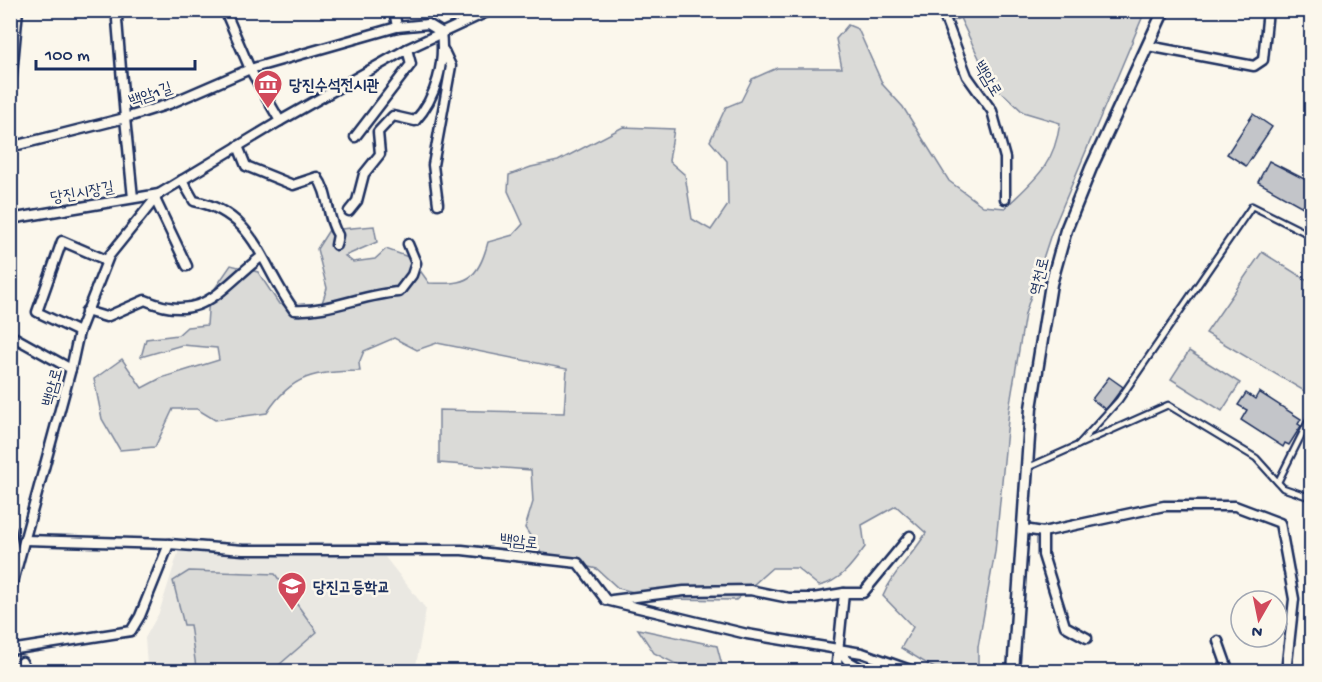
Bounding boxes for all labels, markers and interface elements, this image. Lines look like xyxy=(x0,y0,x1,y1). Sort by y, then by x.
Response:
scale bar xyxy=(36,33,195,71)
text: 100 m xyxy=(44,46,90,67)
street label: 백암로 xyxy=(968,58,1004,101)
museum icon: 당진수석전시관 xyxy=(252,68,284,110)
place label: 당진수석전시관 xyxy=(289,78,379,97)
street label: 백암1길 xyxy=(127,80,176,113)
street label: 당진시장길 xyxy=(49,179,116,209)
street label: 역천로 xyxy=(1028,256,1055,298)
street label: 백암로 xyxy=(40,367,69,409)
street label: 백암로 xyxy=(498,532,539,555)
school or university icon: 당진고등학교 xyxy=(276,570,308,612)
place label: 당진고등학교 xyxy=(313,580,390,599)
north arrow xyxy=(1229,589,1289,649)
text: N xyxy=(1250,620,1264,641)

